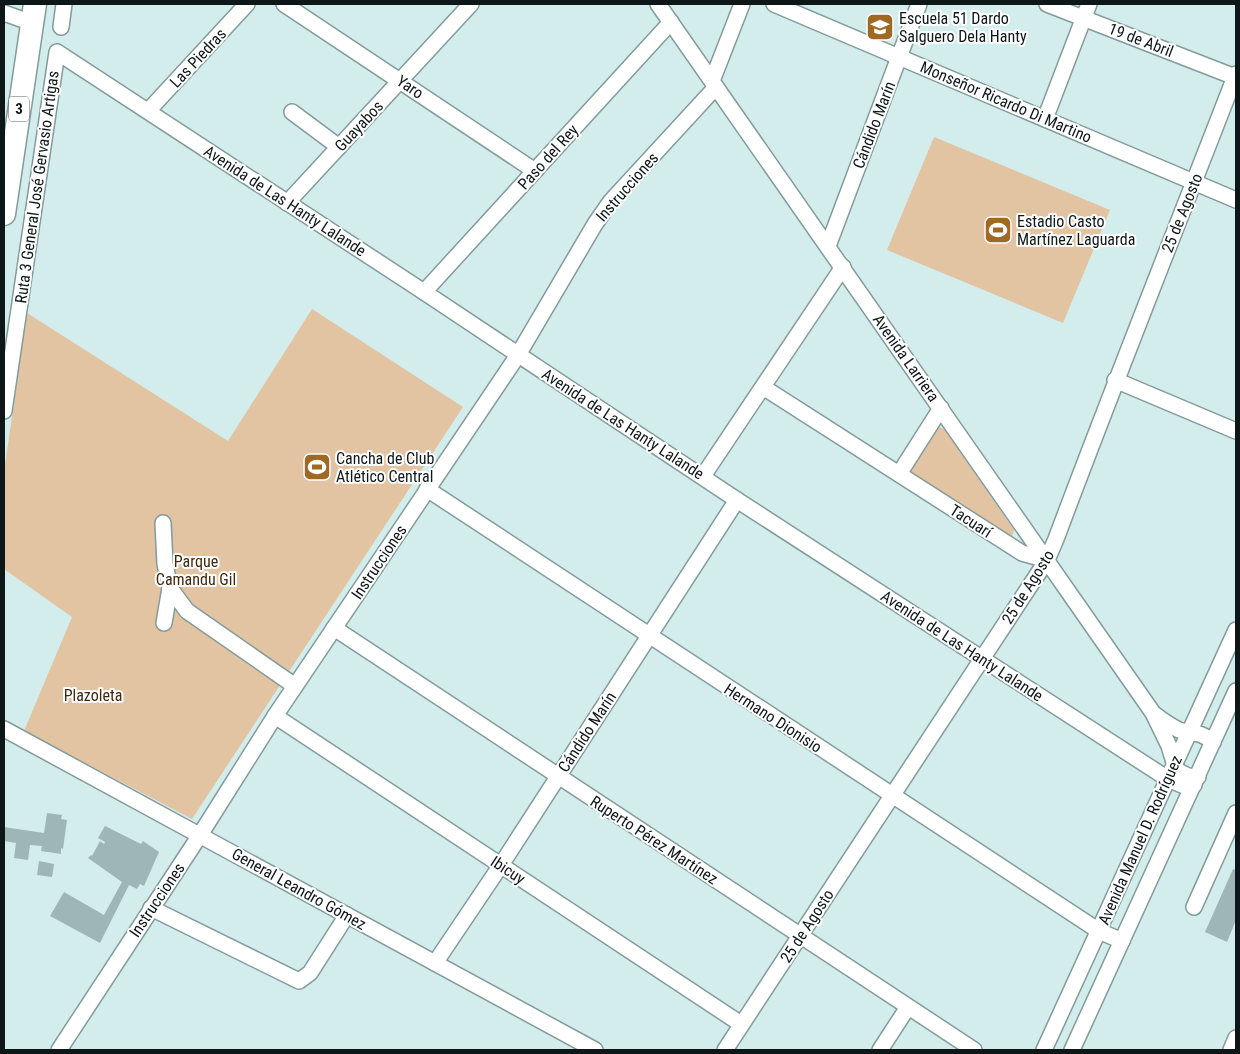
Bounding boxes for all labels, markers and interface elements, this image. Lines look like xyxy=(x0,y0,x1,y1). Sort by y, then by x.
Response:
place label: Escuela 51 Dardo Salguero Dela Hanty xyxy=(899,9,1027,46)
school or university icon: Escuela 51 Dardo Salguero Dela Hanty xyxy=(865,12,895,42)
street label: 19 de Abril xyxy=(1106,19,1176,61)
street label: Las Piedras xyxy=(166,25,230,91)
street label: Monseñor Ricardo Di Martino xyxy=(917,57,1095,147)
street label: Ruta 3 General José Gervasio Artigas xyxy=(11,69,63,305)
street label: Yaro xyxy=(393,71,427,103)
street label: Cándido Marín xyxy=(849,79,899,171)
road number: 3 xyxy=(9,96,29,122)
street label: Guayabos xyxy=(331,97,387,155)
street label: Paso del Rey xyxy=(514,120,582,193)
street label: Avenida de Las Hanty Lalande xyxy=(200,141,370,261)
street label: Instrucciones xyxy=(592,149,662,225)
street label: 25 de Agosto xyxy=(1158,171,1206,255)
place label: Estadio Casto Martínez Laguarda xyxy=(1017,212,1135,249)
sports icon: Estadio Casto Martínez Laguarda xyxy=(983,215,1013,245)
street label: Avenida Larriera xyxy=(869,311,943,405)
street label: Avenida de Las Hanty Lalande xyxy=(538,364,708,484)
place label: Cancha de Club Atlético Central xyxy=(336,449,435,486)
sports icon: Cancha de Club Atlético Central xyxy=(302,452,332,482)
street label: Tacuarí xyxy=(946,500,997,542)
street label: Instrucciones xyxy=(347,521,411,603)
street label: 25 de Agosto xyxy=(998,547,1058,627)
park label: Parque Camandu Gil xyxy=(156,552,236,589)
street label: Avenida de Las Hanty Lalande xyxy=(877,586,1047,706)
street label: Hermano Dionisio xyxy=(721,679,825,757)
park label: Plazoleta xyxy=(64,686,122,705)
street label: Cándido Marín xyxy=(554,688,620,776)
street label: Avenida Manuel D. Rodríguez xyxy=(1094,752,1186,928)
street label: Ruperto Pérez Martínez xyxy=(587,792,721,888)
street label: General Leandro Gómez xyxy=(228,844,370,934)
street label: Ibicuy xyxy=(487,852,529,888)
street label: Instrucciones xyxy=(125,859,189,941)
street label: 25 de Agosto xyxy=(776,886,838,966)

